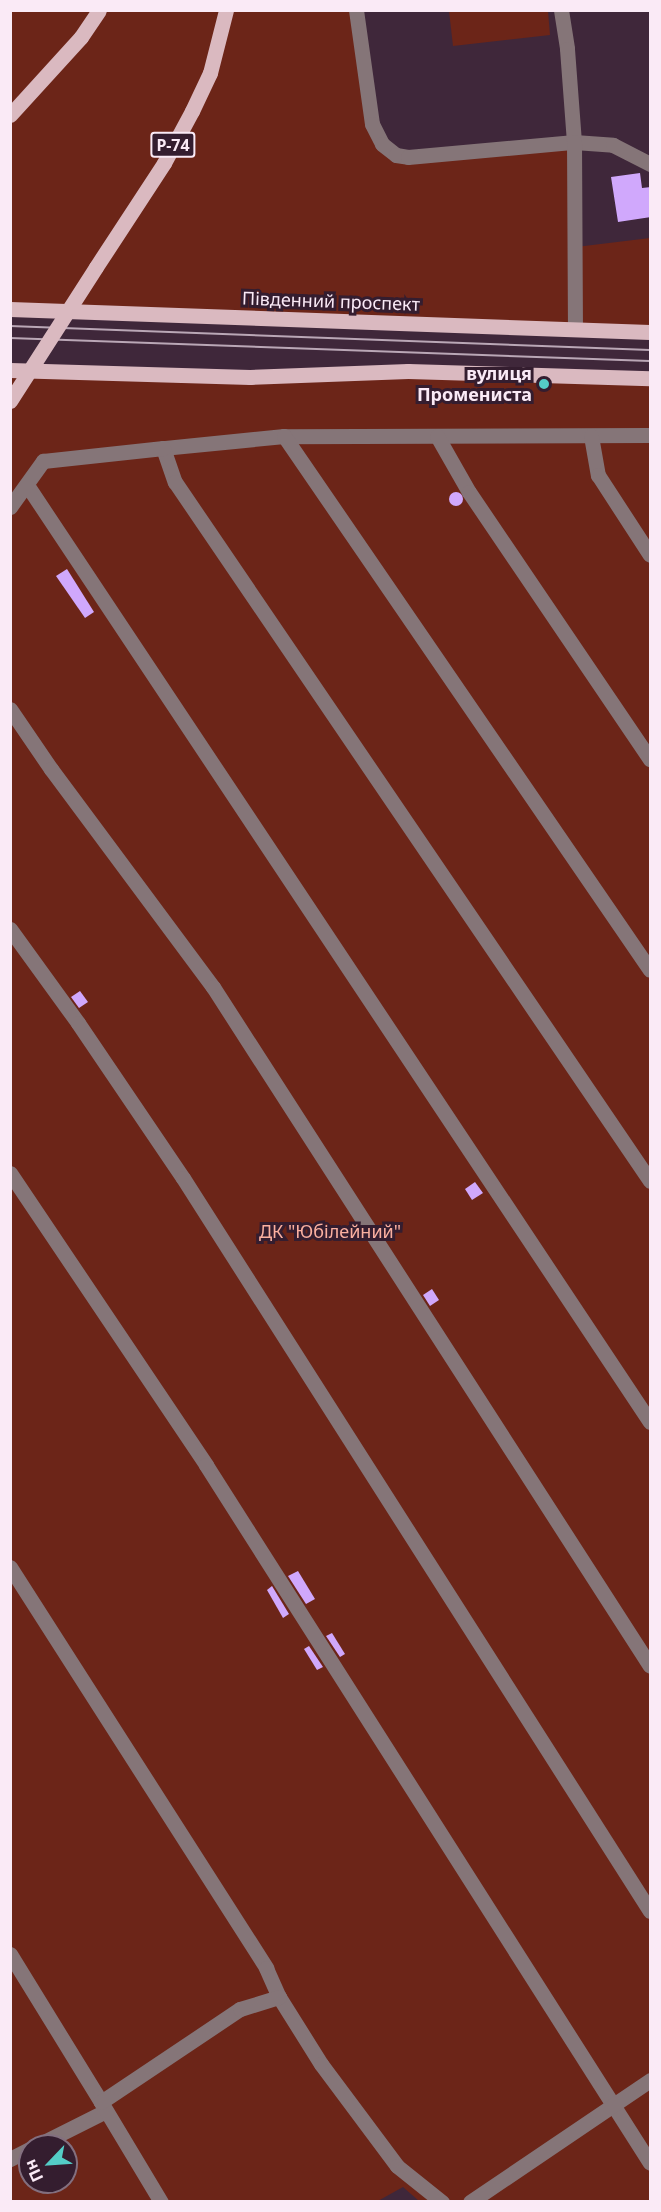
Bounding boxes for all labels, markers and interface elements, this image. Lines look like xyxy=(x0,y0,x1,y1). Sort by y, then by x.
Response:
road number: Р-74 xyxy=(149,132,197,158)
street label: Південний проспект xyxy=(242,287,420,315)
place label: вулиця Промениста xyxy=(417,363,532,406)
marker: вулиця Промениста xyxy=(537,377,551,391)
park label: ДК "Юбілейний" xyxy=(259,1220,401,1242)
north arrow xyxy=(18,2134,78,2194)
text: Пн xyxy=(19,2156,48,2186)

